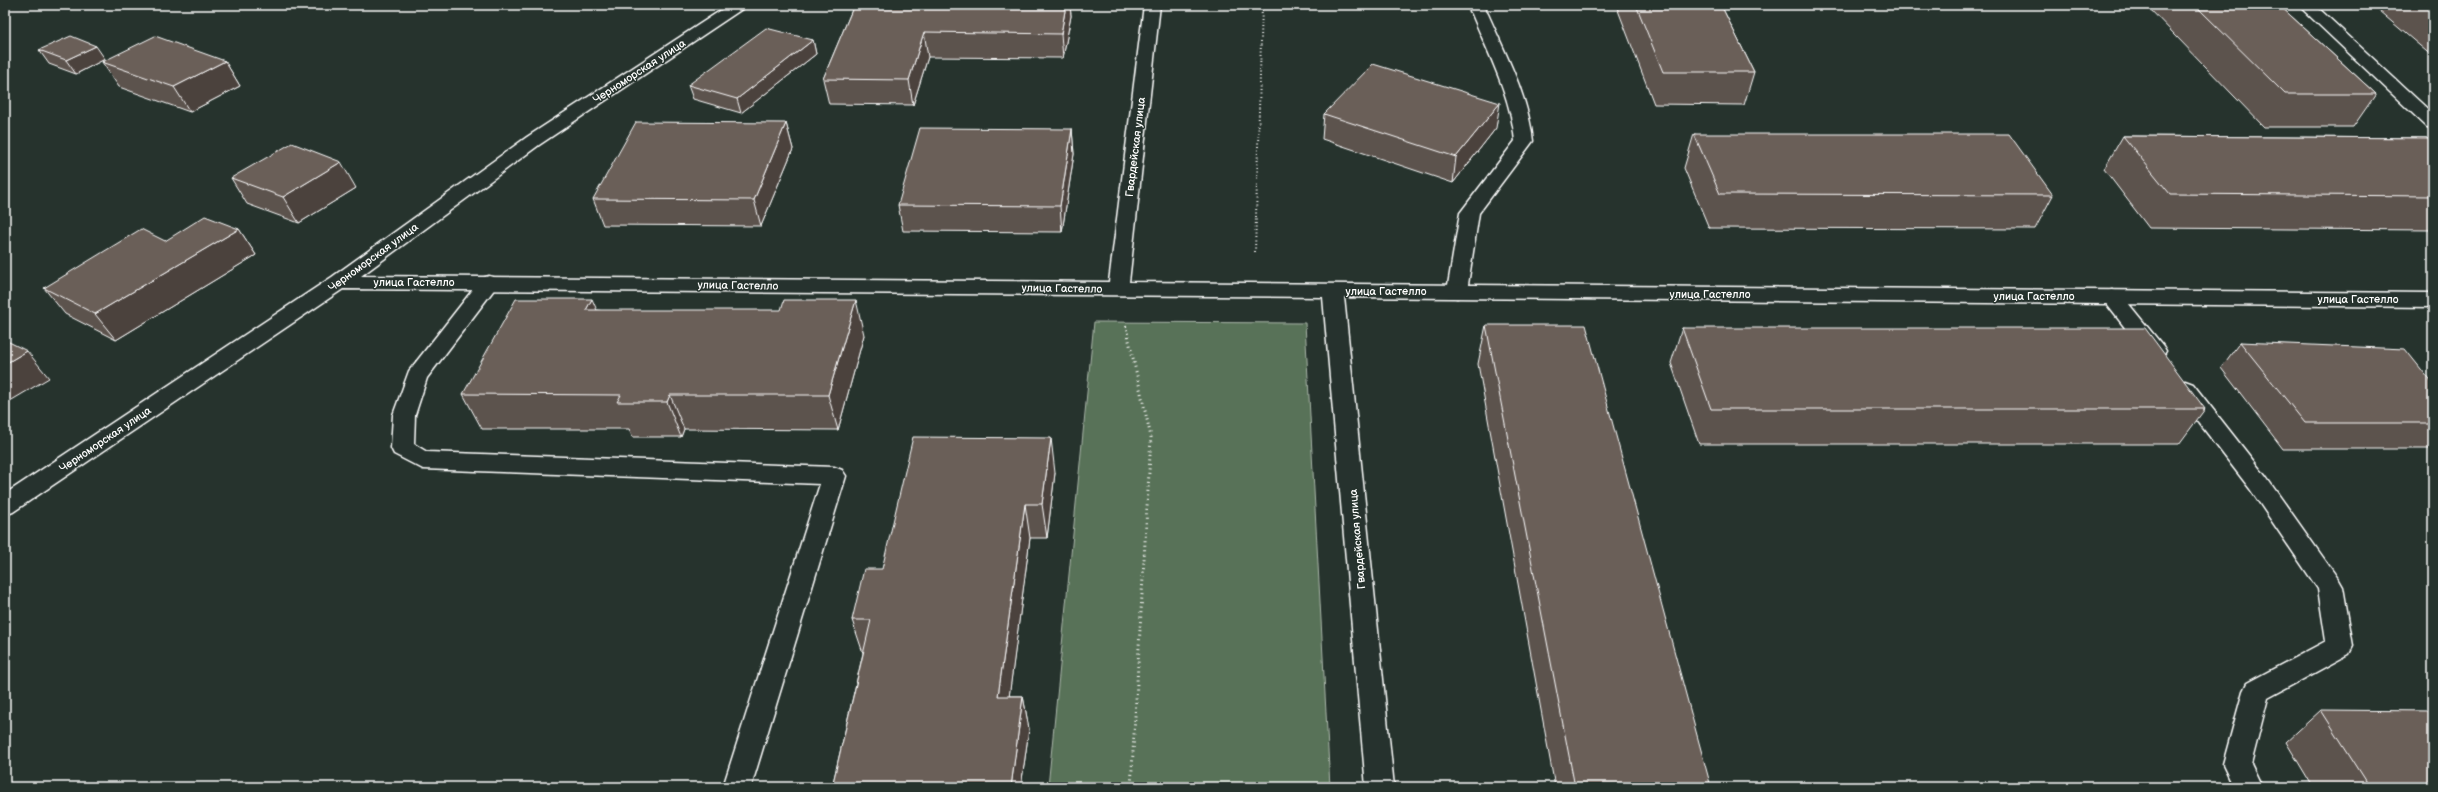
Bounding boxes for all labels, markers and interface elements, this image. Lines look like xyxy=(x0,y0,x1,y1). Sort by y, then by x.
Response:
street label: Черноморская улица xyxy=(590,36,688,106)
street label: Гвардейская улица xyxy=(1123,96,1148,198)
street label: Черноморская улица xyxy=(326,220,421,294)
street label: улица Гастелло xyxy=(374,276,455,289)
street label: улица Гастелло xyxy=(697,278,779,293)
street label: улица Гастелло xyxy=(1021,281,1103,296)
street label: улица Гастелло xyxy=(1346,285,1427,298)
street label: улица Гастелло xyxy=(1670,288,1751,301)
street label: улица Гастелло xyxy=(1994,290,2075,303)
street label: улица Гастелло xyxy=(2318,293,2399,306)
street label: Черноморская улица xyxy=(57,404,154,475)
street label: Гвардейская улица xyxy=(1347,488,1368,590)

